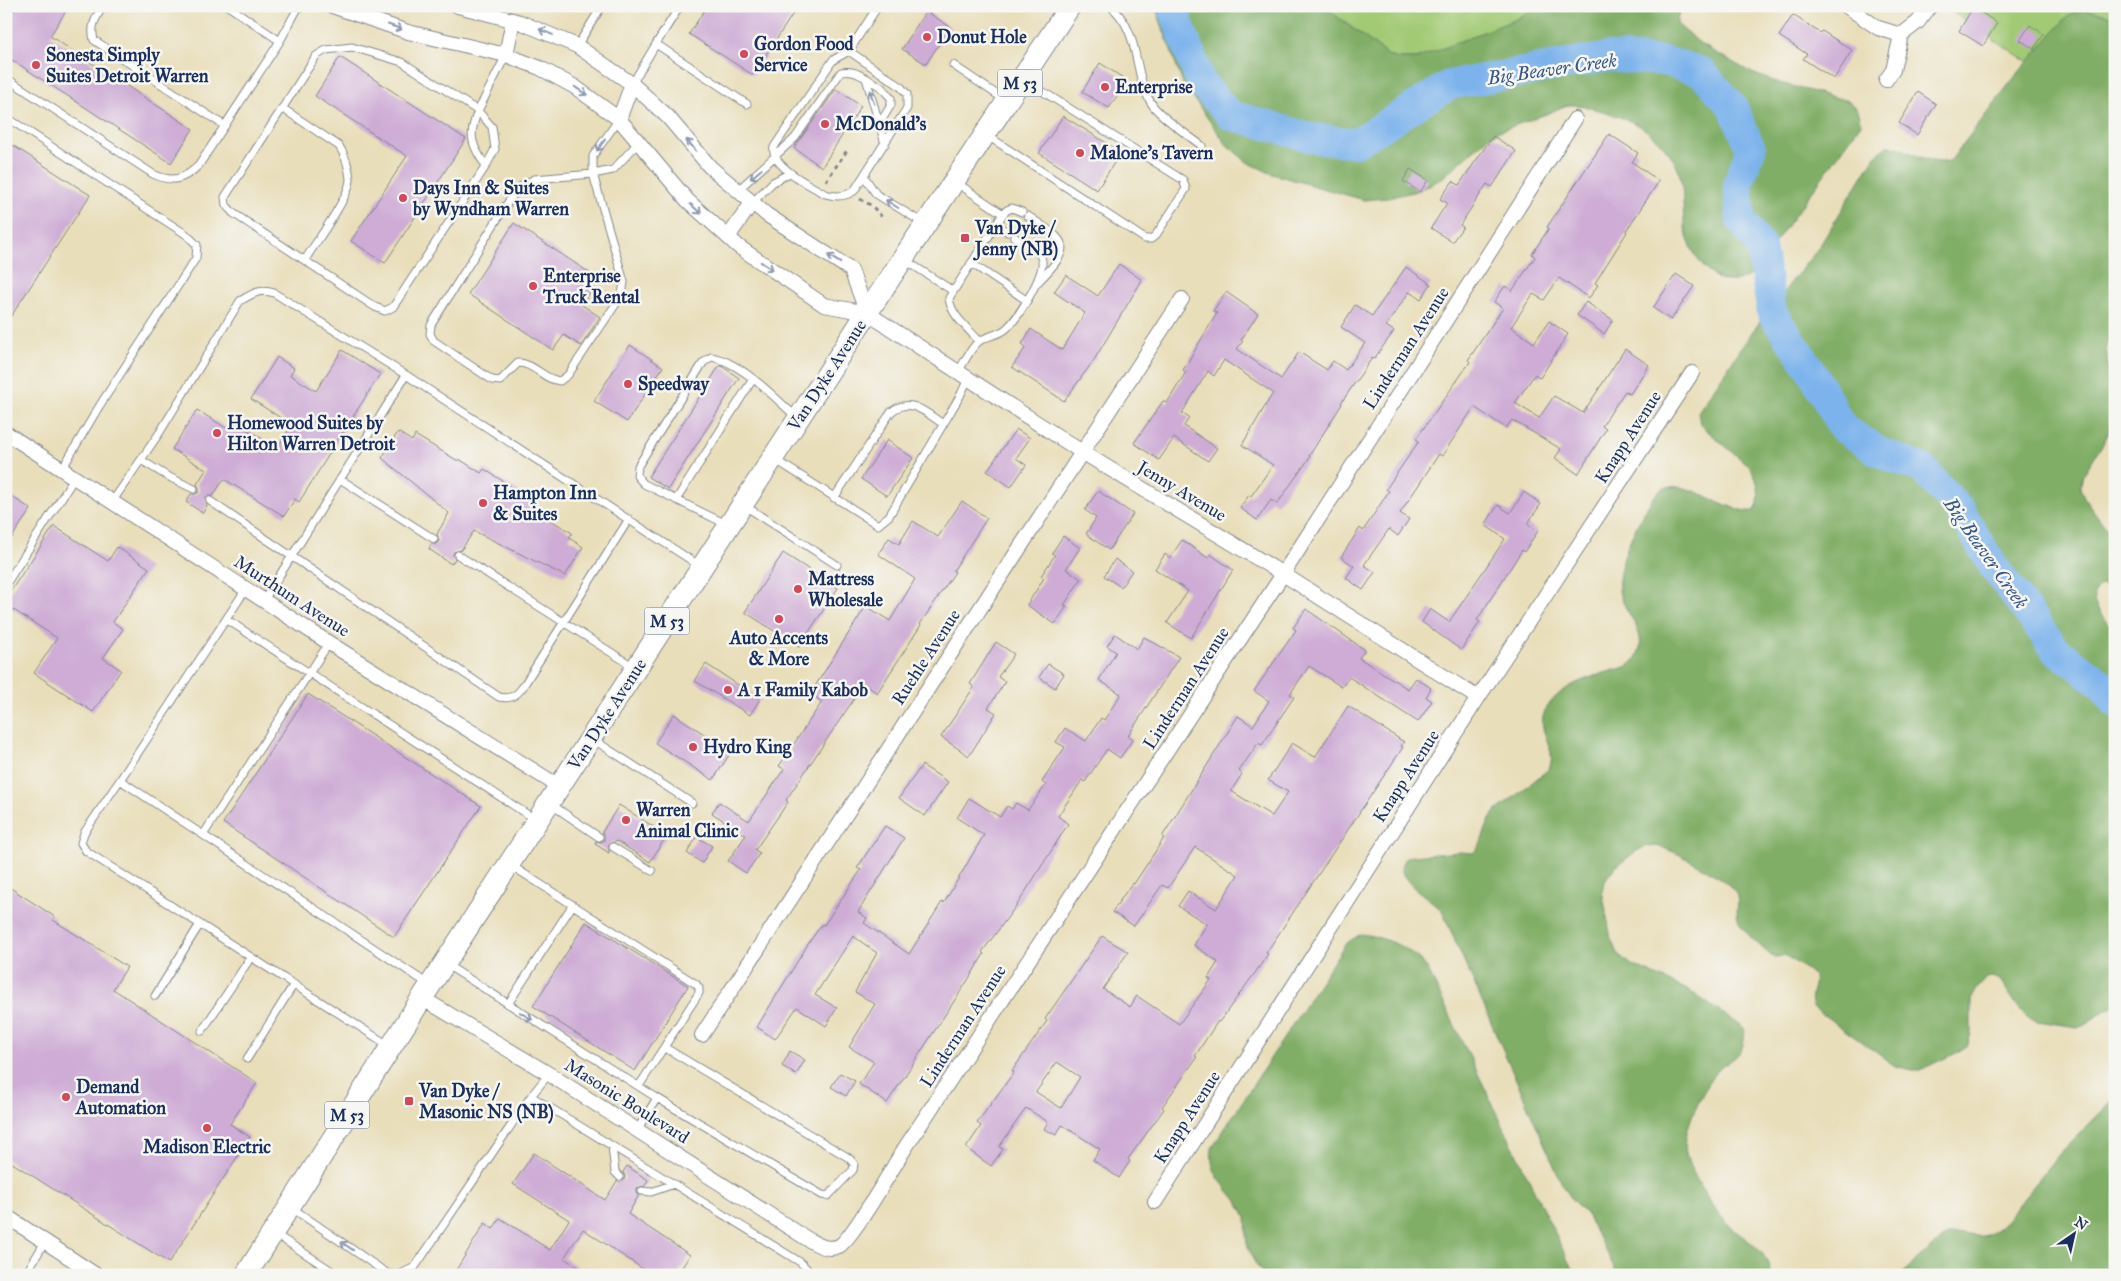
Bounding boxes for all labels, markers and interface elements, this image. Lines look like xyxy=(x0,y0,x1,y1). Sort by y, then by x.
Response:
one-way arrow xyxy=(387,23,403,33)
place label: Donut Hole xyxy=(937,26,1027,48)
one-way arrow xyxy=(539,27,554,37)
marker: Donut Hole xyxy=(921,31,933,43)
place label: Gordon Food Service xyxy=(754,33,855,76)
place label: Sonesta Simply Suites Detroit Warren xyxy=(46,44,209,87)
marker: Gordon Food Service xyxy=(738,48,750,60)
water label: Big Beaver Creek xyxy=(1485,48,1619,90)
marker: Sonesta Simply Suites Detroit Warren xyxy=(30,59,42,71)
road number: M 53 xyxy=(998,70,1042,96)
place label: Enterprise xyxy=(1115,76,1193,99)
marker: Enterprise xyxy=(1099,81,1111,93)
one-way arrow xyxy=(574,86,588,96)
one-way arrow xyxy=(866,90,876,106)
place label: McDonald's xyxy=(835,113,927,135)
marker: McDonald's xyxy=(819,118,831,130)
one-way arrow xyxy=(596,138,606,152)
one-way arrow xyxy=(686,139,697,152)
place label: Malone's Tavern xyxy=(1090,142,1214,164)
marker: Malone's Tavern xyxy=(1074,147,1086,159)
one-way arrow xyxy=(750,168,763,180)
place label: Days Inn & Suites by Wyndham Warren xyxy=(412,177,569,221)
marker: Days Inn & Suites by Wyndham Warren xyxy=(397,192,409,204)
one-way arrow xyxy=(885,198,899,208)
one-way arrow xyxy=(690,203,703,215)
place label: Van Dyke / Jenny (NB) xyxy=(973,217,1058,261)
marker: Van Dyke / Jenny (NB) xyxy=(959,232,971,244)
one-way arrow xyxy=(828,254,842,264)
one-way arrow xyxy=(760,261,774,271)
place label: Enterprise Truck Rental xyxy=(542,265,641,308)
marker: Enterprise Truck Rental xyxy=(527,280,539,292)
street label: Linderman Avenue xyxy=(1358,283,1454,413)
street label: Van Dyke Avenue xyxy=(782,315,871,436)
place label: Speedway xyxy=(638,373,710,396)
marker: Speedway xyxy=(622,378,634,390)
street label: Knapp Avenue xyxy=(1590,387,1666,487)
place label: Homewood Suites by Hilton Warren Detroit xyxy=(227,412,396,455)
marker: Homewood Suites by Hilton Warren Detroit xyxy=(211,427,223,439)
street label: Jenny Avenue xyxy=(1131,455,1231,527)
place label: Hampton Inn & Suites xyxy=(493,482,597,525)
water label: Big Beaver Creek xyxy=(1939,492,2033,613)
marker: Hampton Inn & Suites xyxy=(477,497,489,509)
street label: Murthum Avenue xyxy=(230,550,354,642)
place label: Mattress Wholesale xyxy=(808,568,884,611)
marker: Mattress Wholesale xyxy=(792,583,804,595)
street label: Ruehle Avenue xyxy=(887,605,965,709)
road number: M 53 xyxy=(644,608,690,634)
marker: Auto Accents & More xyxy=(773,613,785,625)
street label: Linderman Avenue xyxy=(1138,623,1234,753)
place label: Auto Accents & More xyxy=(729,627,829,670)
street label: Van Dyke Avenue xyxy=(562,654,651,775)
place label: A 1 Family Kabob xyxy=(737,679,868,702)
marker: A 1 Family Kabob xyxy=(722,684,734,696)
street label: Knapp Avenue xyxy=(1368,726,1444,826)
place label: Hydro King xyxy=(703,736,792,759)
marker: Hydro King xyxy=(687,741,699,753)
place label: Warren Animal Clinic xyxy=(635,799,739,842)
marker: Warren Animal Clinic xyxy=(620,814,632,826)
street label: Linderman Avenue xyxy=(915,961,1011,1091)
one-way arrow xyxy=(519,1010,533,1021)
street label: Masonic Boulevard xyxy=(561,1054,693,1148)
street label: Knapp Avenue xyxy=(1149,1067,1225,1167)
place label: Demand Automation xyxy=(75,1076,166,1119)
place label: Van Dyke / Masonic NS (NB) xyxy=(418,1080,554,1124)
marker: Demand Automation xyxy=(60,1091,72,1103)
marker: Van Dyke / Masonic NS (NB) xyxy=(403,1095,415,1107)
road number: M 53 xyxy=(324,1102,370,1128)
marker: Madison Electric xyxy=(201,1122,213,1134)
place label: Madison Electric xyxy=(143,1136,271,1158)
north arrow xyxy=(2048,1208,2098,1258)
text: N xyxy=(2071,1213,2091,1234)
one-way arrow xyxy=(341,1241,355,1251)

